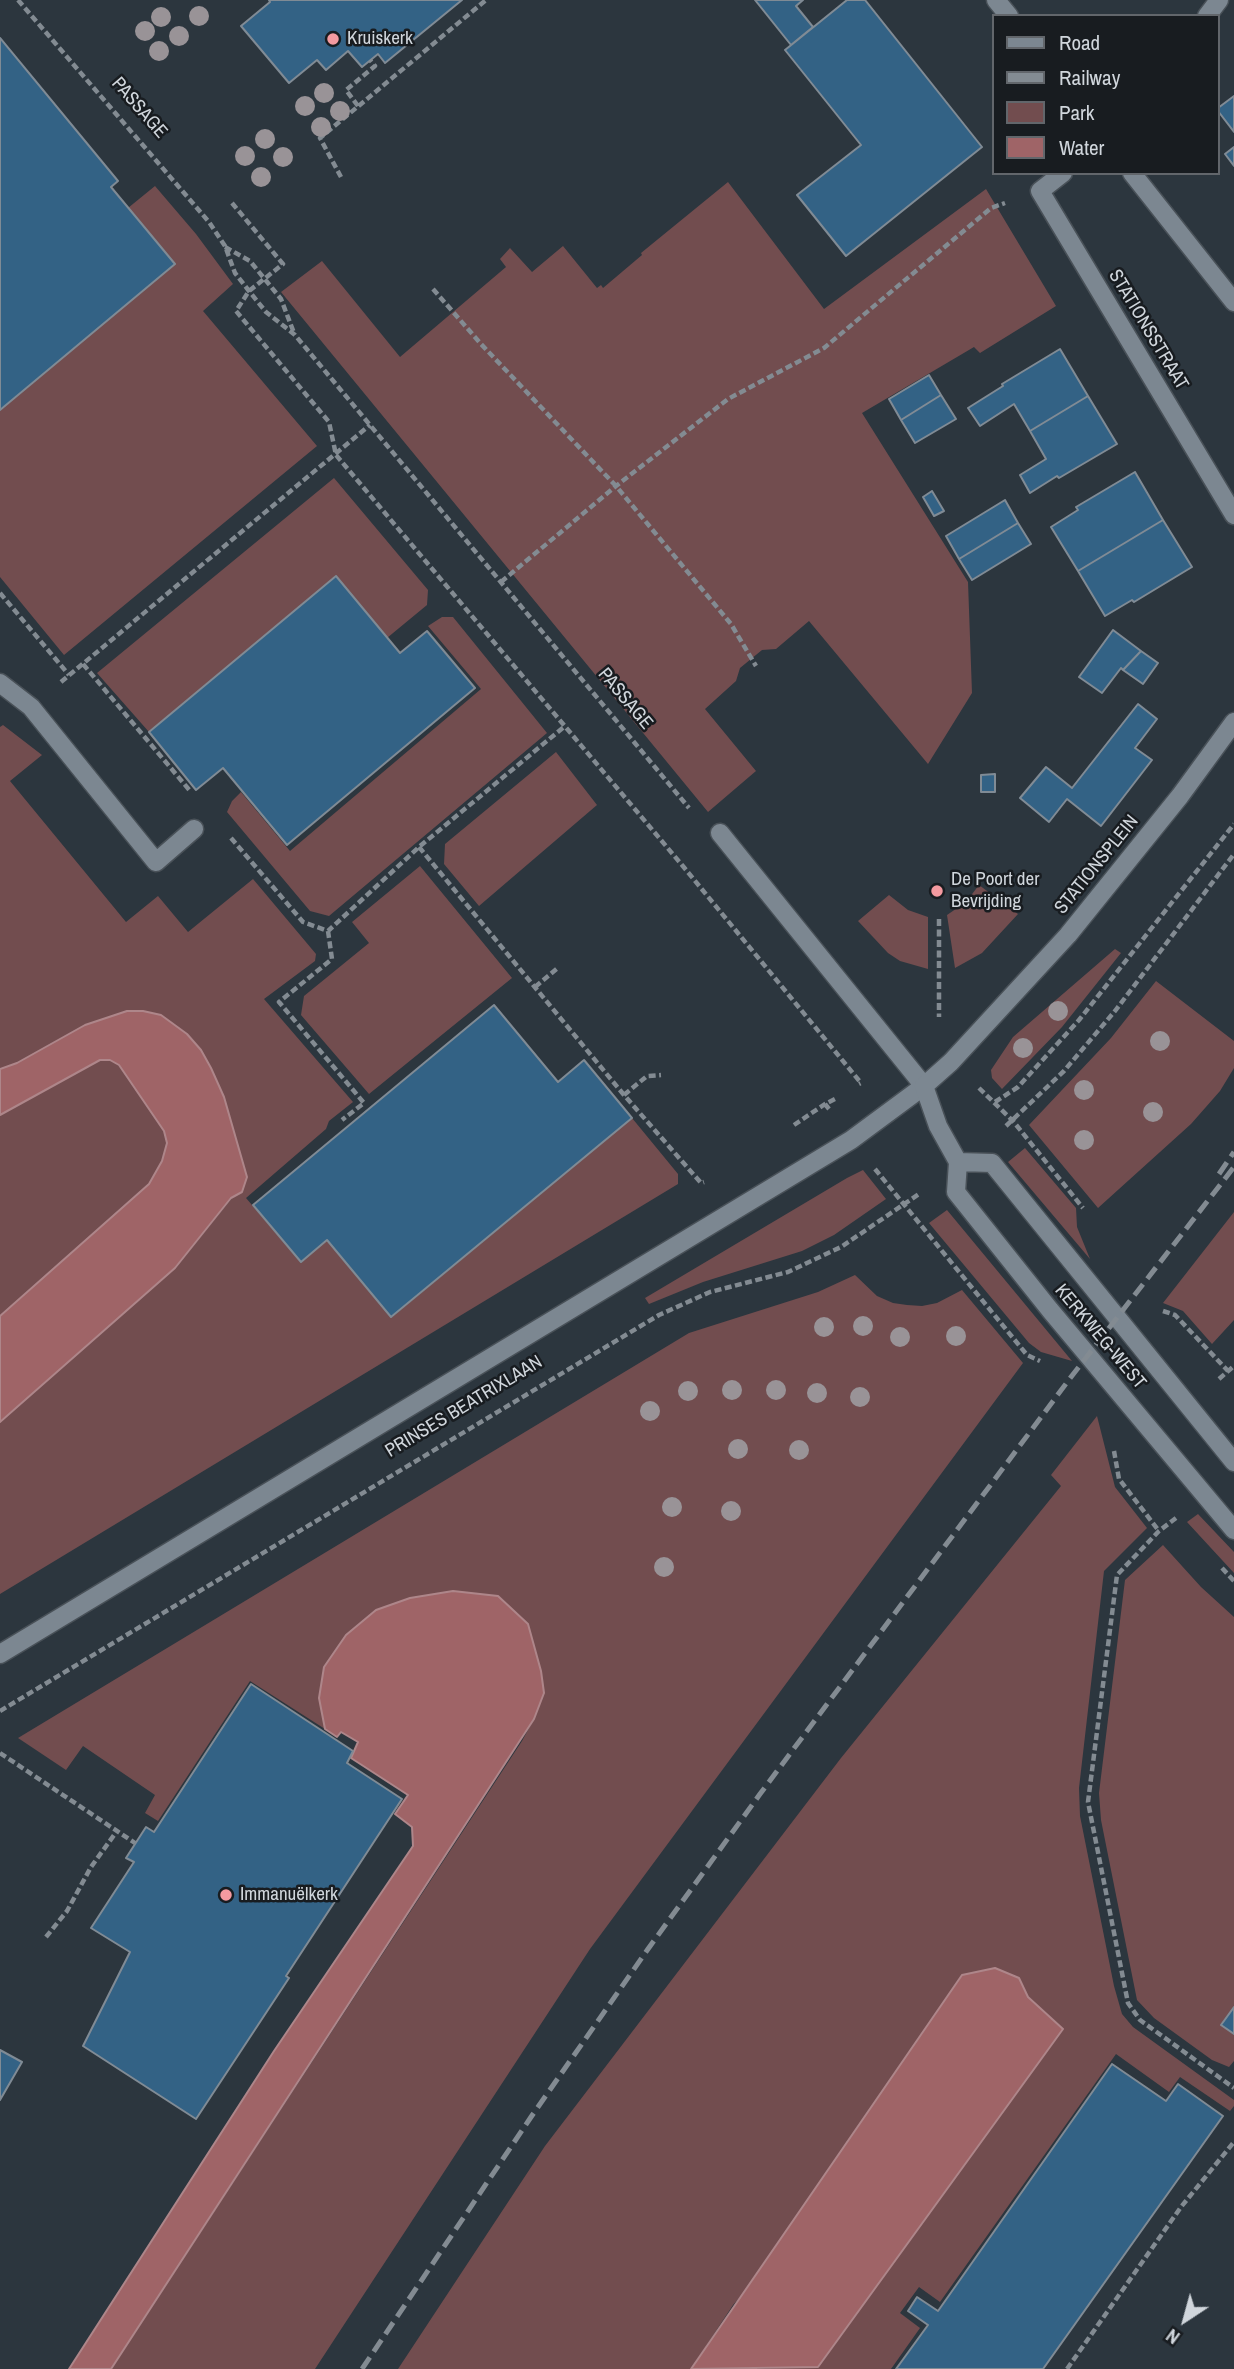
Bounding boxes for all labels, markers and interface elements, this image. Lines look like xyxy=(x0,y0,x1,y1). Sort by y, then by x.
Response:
legend xyxy=(992,14,1220,175)
place label: Kruiskerk xyxy=(347,28,413,50)
text: Road xyxy=(1059,28,1100,57)
marker: Kruiskerk xyxy=(325,31,341,47)
text: Railway xyxy=(1059,63,1120,92)
street label: PASSAGE xyxy=(106,73,172,143)
text: Park xyxy=(1059,98,1094,127)
text: Water xyxy=(1059,133,1104,162)
street label: STATIONSSTRAAT xyxy=(1103,266,1193,394)
street label: PASSAGE xyxy=(593,664,657,734)
street label: STATIONSPLEIN xyxy=(1050,811,1144,919)
place label: De Poort der Bevrijding xyxy=(951,869,1039,913)
marker: De Poort der Bevrijding xyxy=(929,883,945,899)
street label: KERKWEG-WEST xyxy=(1050,1280,1150,1394)
street label: PRINSES BEATRIXLAAN xyxy=(381,1351,547,1463)
place label: Immanuëlkerk xyxy=(240,1884,338,1906)
marker: Immanuëlkerk xyxy=(218,1887,234,1903)
north arrow xyxy=(1150,2285,1220,2355)
text: N xyxy=(1160,2323,1185,2351)

